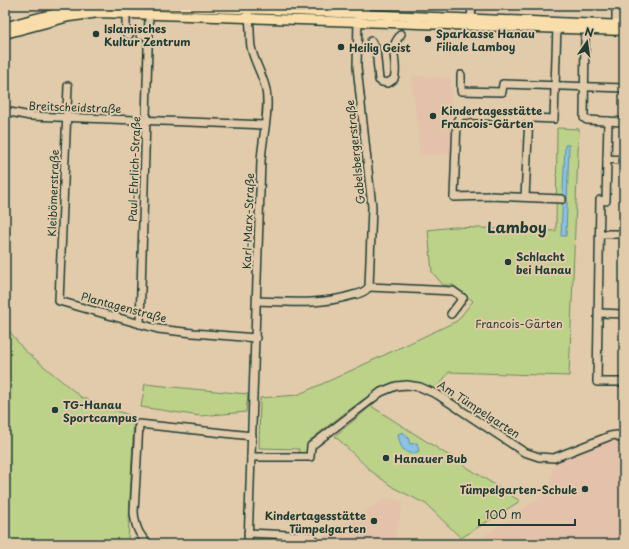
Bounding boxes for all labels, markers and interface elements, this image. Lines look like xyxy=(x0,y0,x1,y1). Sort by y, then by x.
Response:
place label: Islamisches Kultur Zentrum xyxy=(104,20,191,50)
north arrow xyxy=(567,22,607,62)
text: N xyxy=(583,23,596,41)
place label: Sparkasse Hanau Filiale Lamboy xyxy=(436,25,535,55)
marker: Islamisches Kultur Zentrum xyxy=(91,29,101,39)
marker: Sparkasse Hanau Filiale Lamboy xyxy=(423,34,433,44)
place label: Heilig Geist xyxy=(349,39,411,56)
marker: Heilig Geist xyxy=(336,42,346,52)
street label: Breitscheidstraße xyxy=(28,97,122,117)
street label: Gabelsbergerstraße xyxy=(341,99,369,205)
place label: Kindertagesstätte Francois-Gärten xyxy=(441,102,542,132)
marker: Kindertagesstätte Francois-Gärten xyxy=(428,111,438,121)
street label: Paul-Ehrlich-Straße xyxy=(124,116,144,222)
street label: Kleibömerstraße xyxy=(43,149,63,237)
street label: Karl-Marx-Straße xyxy=(238,172,258,269)
district label: Lamboy xyxy=(487,215,547,238)
place label: Schlacht bei Hanau xyxy=(516,248,572,278)
marker: Schlacht bei Hanau xyxy=(503,257,513,267)
street label: Plantagenstraße xyxy=(79,287,169,327)
park label: Francois-Gärten xyxy=(475,315,563,332)
street label: Am Tümpelgarten xyxy=(434,376,524,442)
place label: TG-Hanau Sportcampus xyxy=(63,396,137,426)
marker: TG-Hanau Sportcampus xyxy=(50,405,60,415)
place label: Hanauer Bub xyxy=(394,450,467,467)
marker: Hanauer Bub xyxy=(381,453,391,463)
place label: Tümpelgarten-Schule xyxy=(460,481,577,498)
marker: Tümpelgarten-Schule xyxy=(580,484,590,494)
scale bar xyxy=(479,501,575,527)
text: 100 m xyxy=(485,505,522,523)
place label: Kindertagesstätte Tümpelgarten xyxy=(265,507,366,537)
marker: Kindertagesstätte Tümpelgarten xyxy=(369,516,379,526)

